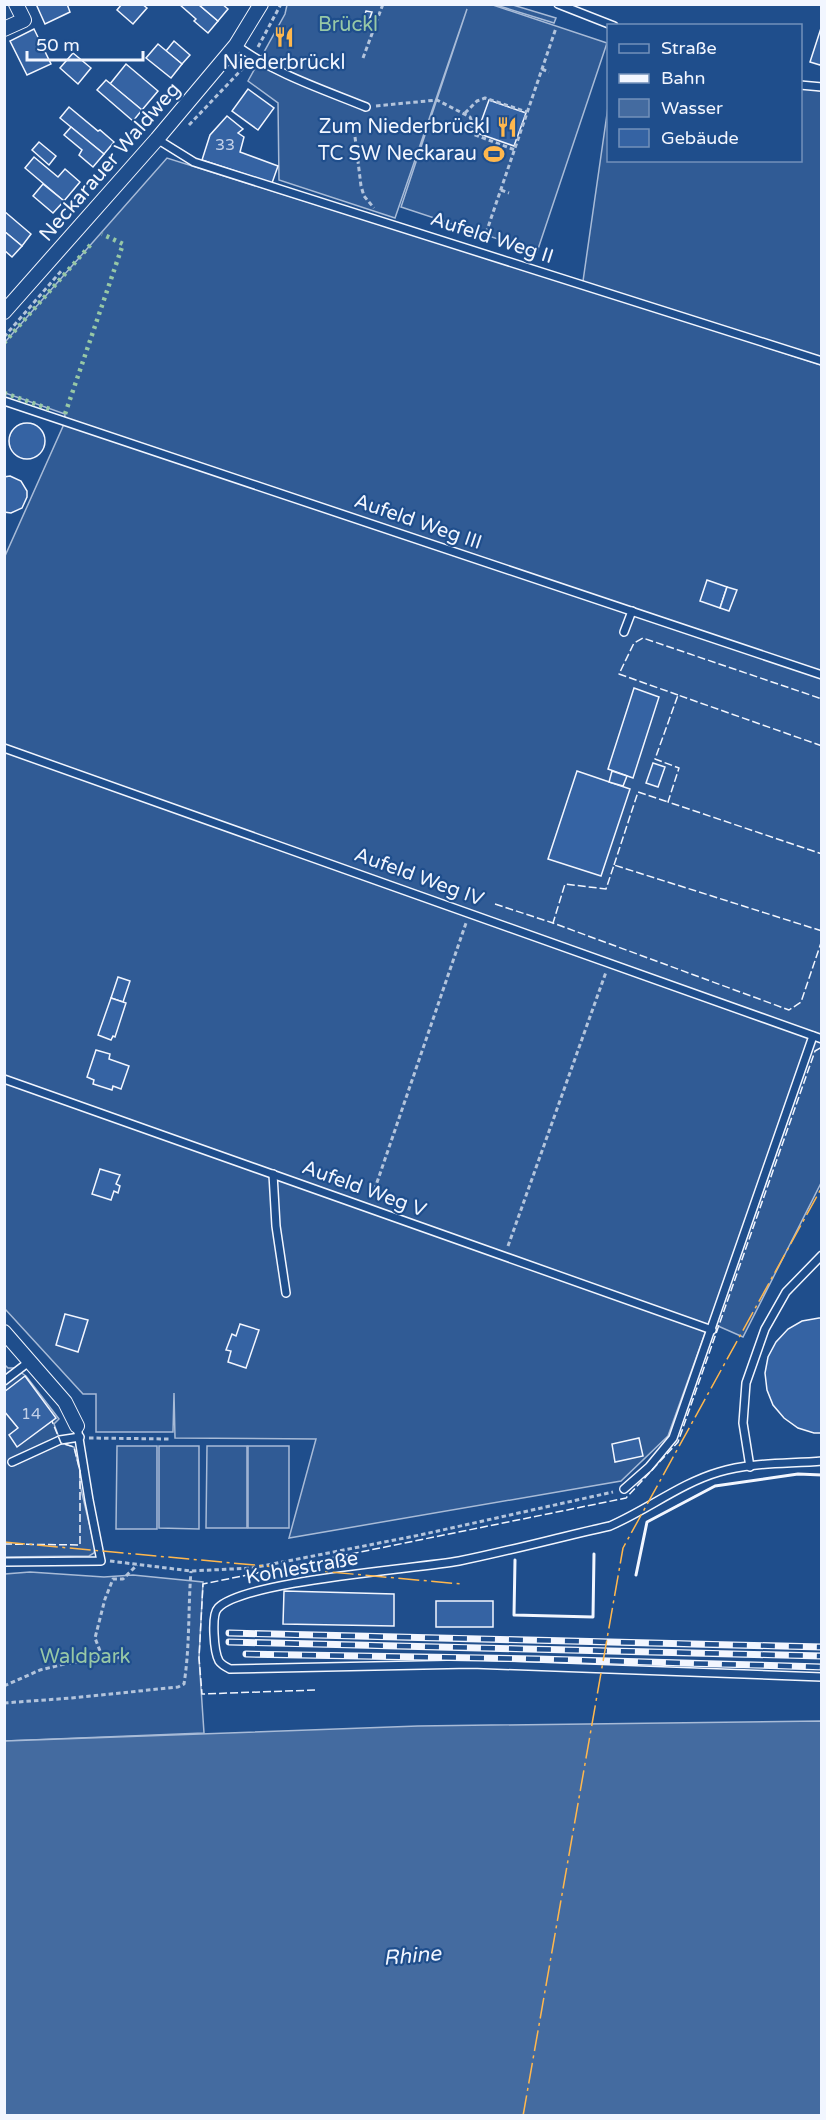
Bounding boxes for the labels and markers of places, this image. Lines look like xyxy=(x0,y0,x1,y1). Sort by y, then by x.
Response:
restaurant icon: Niederbrückl xyxy=(272,25,296,49)
place label: Niederbrückl xyxy=(223,51,345,75)
place label: Zum Niederbrückl xyxy=(319,115,490,139)
restaurant icon: Zum Niederbrückl xyxy=(495,115,519,139)
place label: TC SW Neckarau xyxy=(318,142,477,166)
sports icon: TC SW Neckarau xyxy=(482,142,506,166)

